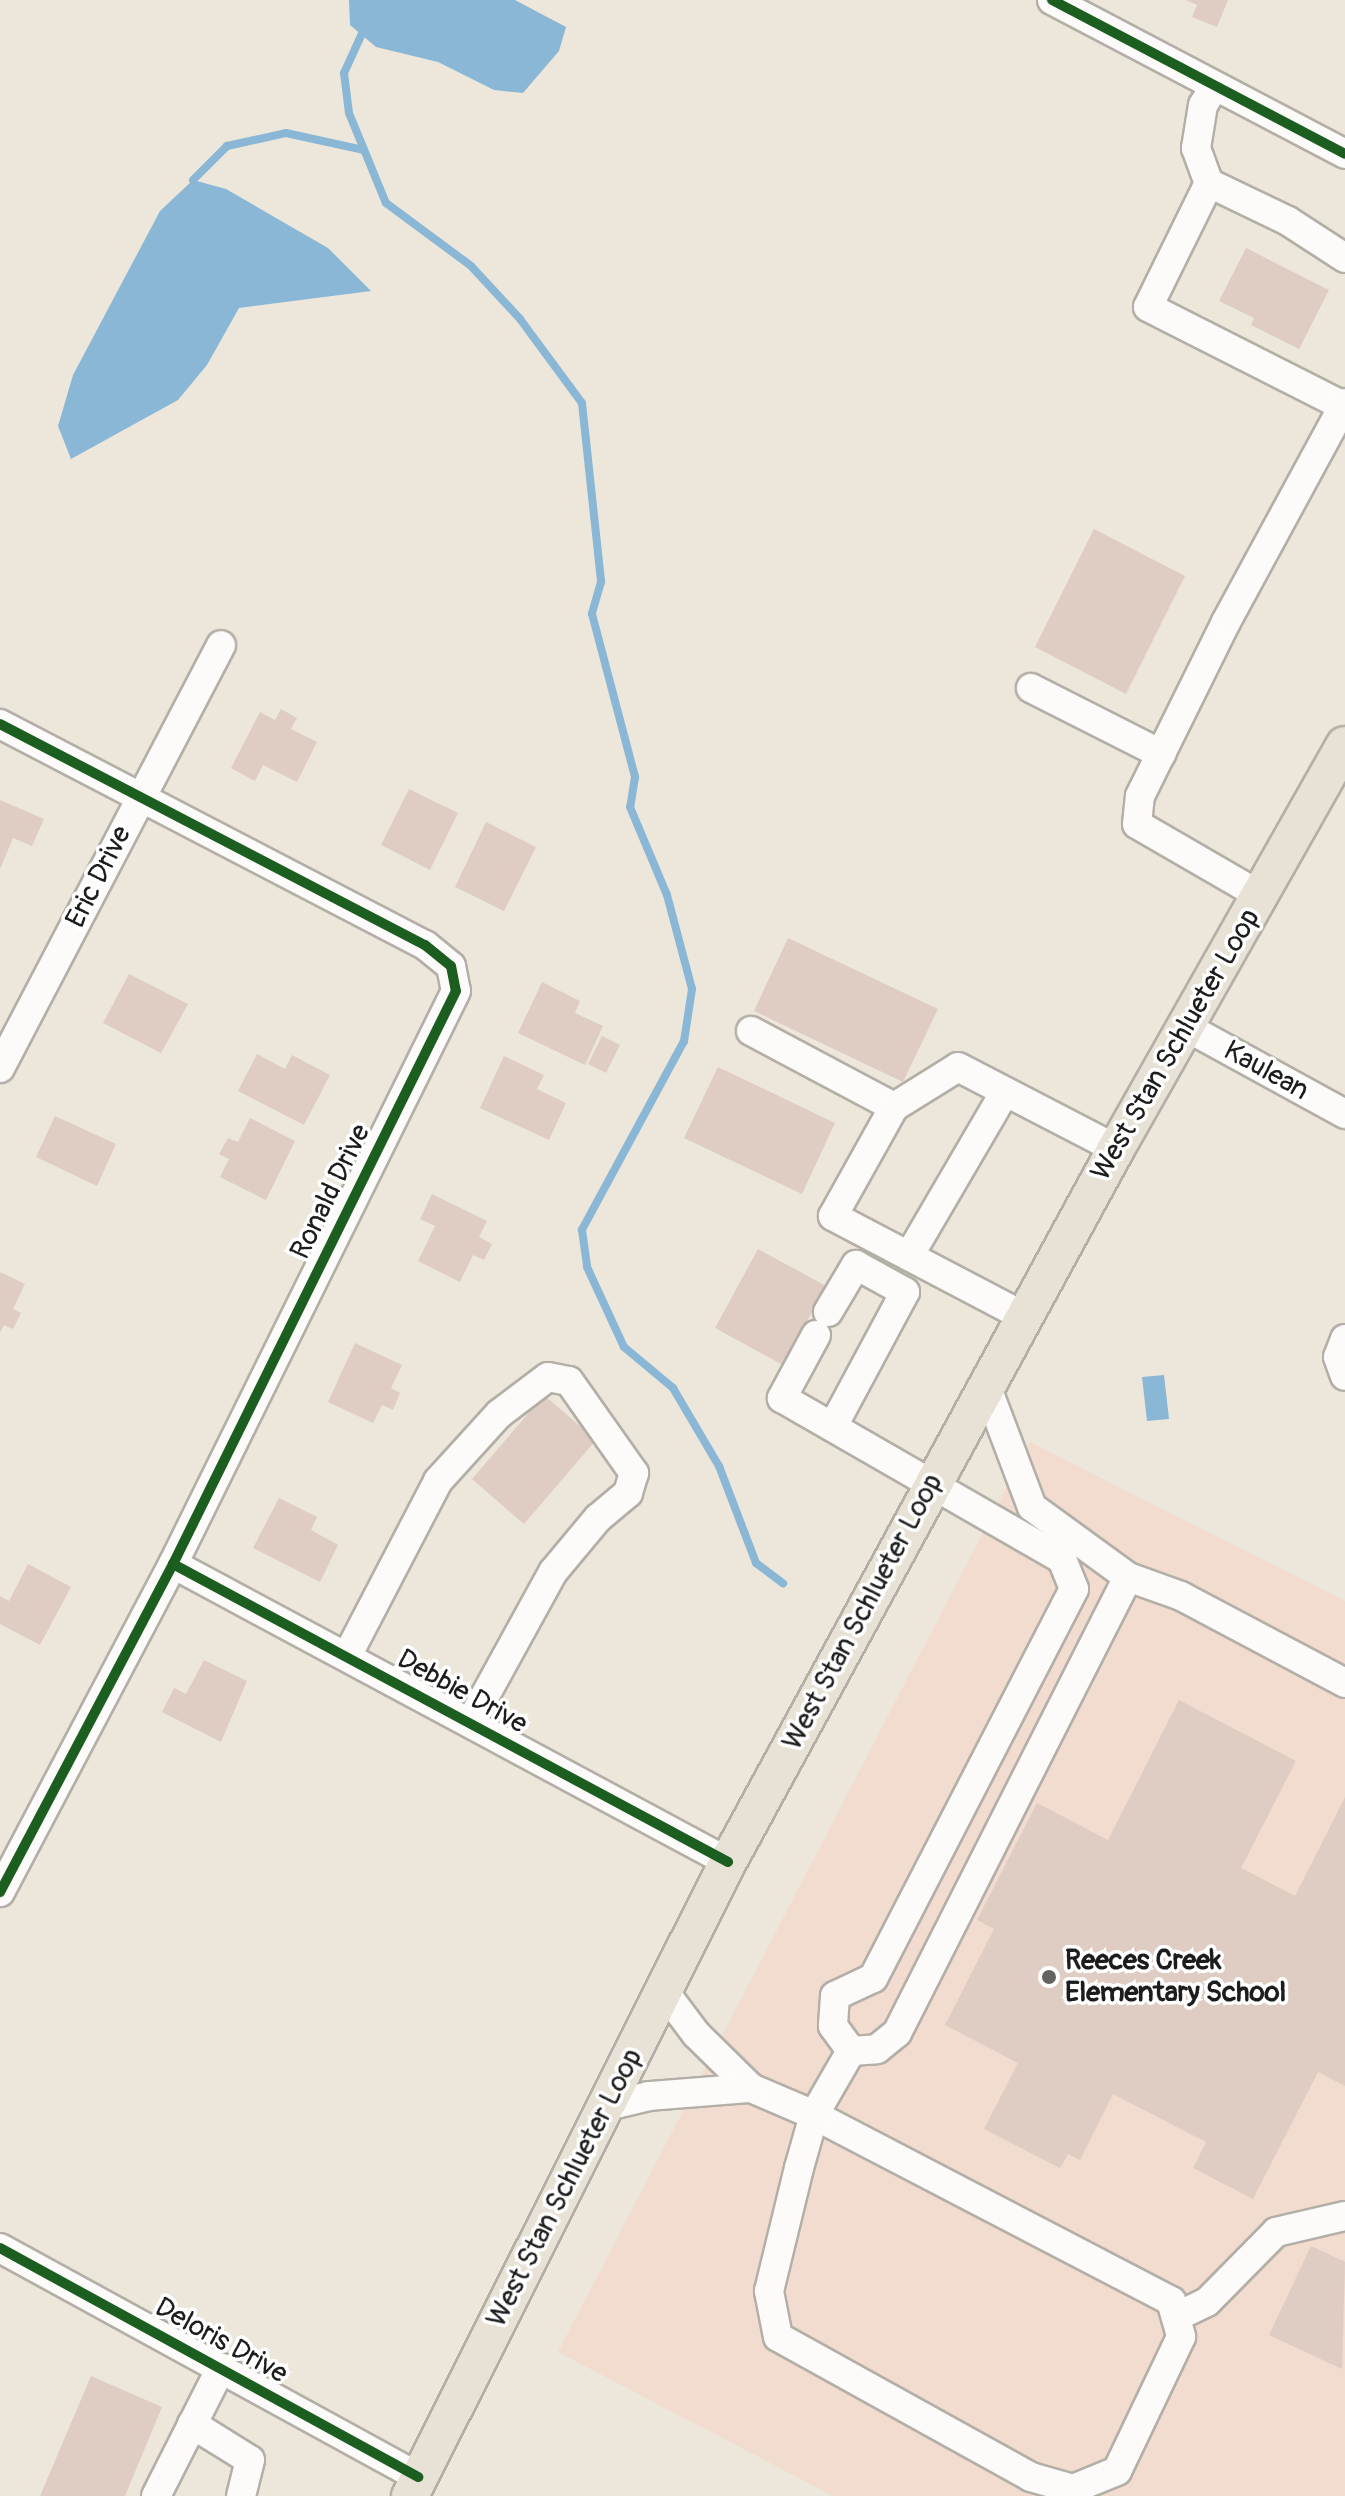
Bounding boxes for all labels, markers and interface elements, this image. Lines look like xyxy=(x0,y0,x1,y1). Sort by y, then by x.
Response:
street label: Eric Drive xyxy=(59,821,139,933)
street label: West Stan Schlueter Loop xyxy=(1084,903,1268,1187)
street label: Kaulean xyxy=(1218,1034,1314,1108)
street label: Ronald Drive xyxy=(284,1119,378,1265)
street label: West Stan Schlueter Loop xyxy=(776,1468,950,1756)
street label: Debbie Drive xyxy=(391,1643,533,1741)
place label: Reeces Creek Elementary School xyxy=(1065,1944,1286,2010)
marker: Reeces Creek Elementary School xyxy=(1040,1968,1058,1986)
street label: West Stan Schlueter Loop xyxy=(480,2043,650,2333)
street label: Deloris Drive xyxy=(149,2291,293,2391)

